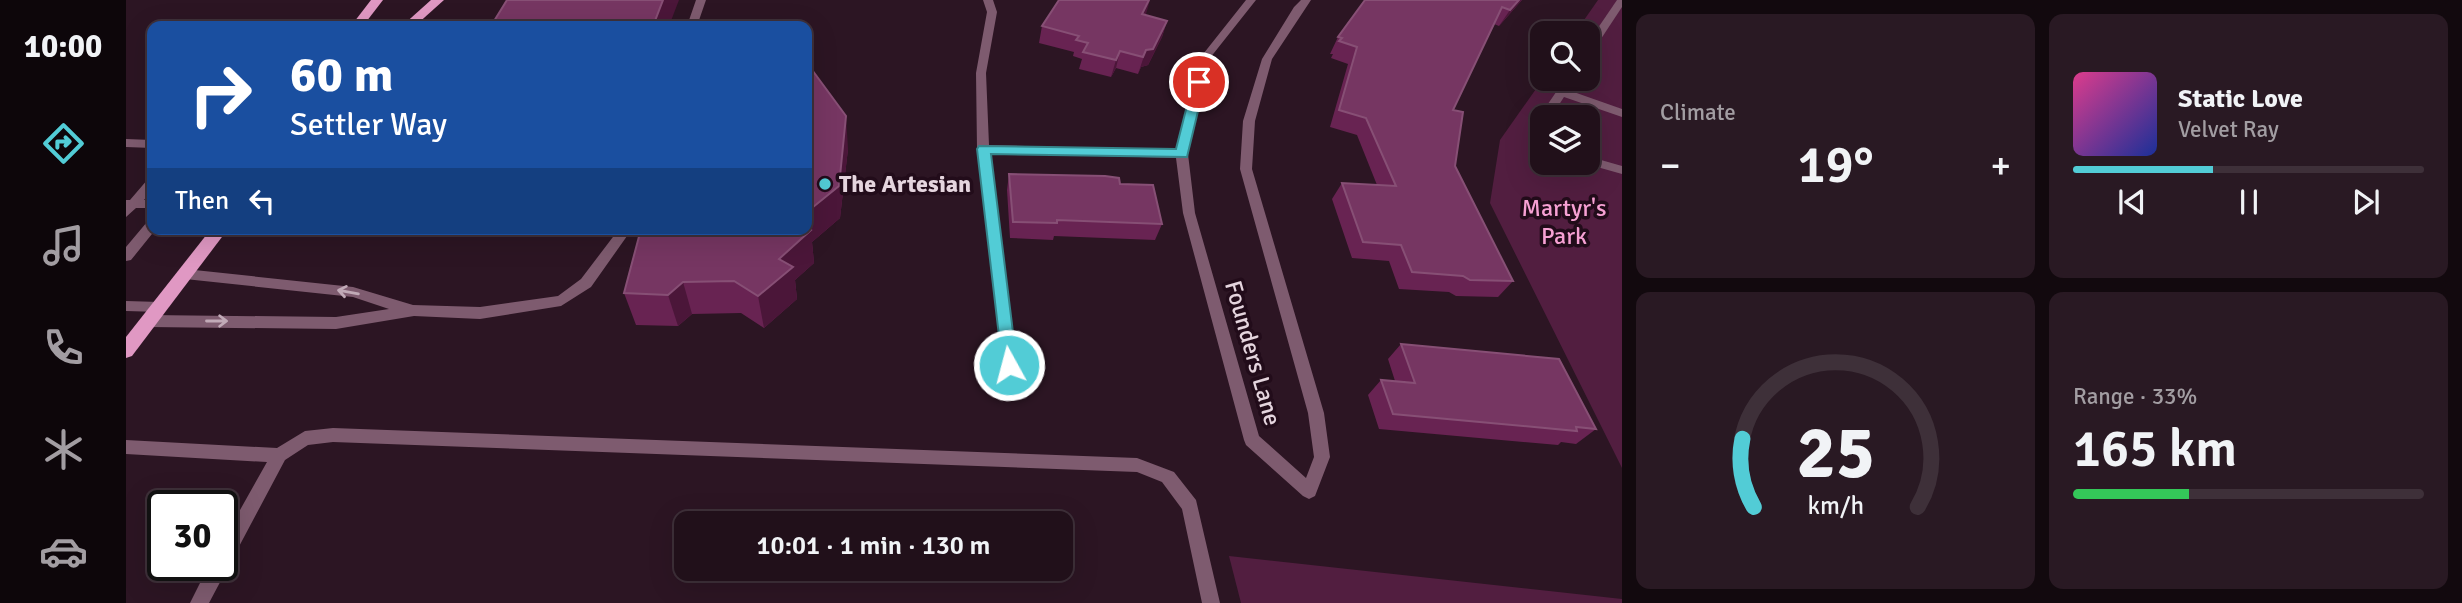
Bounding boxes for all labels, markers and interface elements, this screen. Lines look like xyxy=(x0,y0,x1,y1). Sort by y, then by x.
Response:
map controls xyxy=(1530,21,1600,175)
button: search xyxy=(1530,21,1600,91)
text: 10:00 xyxy=(24,27,102,66)
text: 60 m xyxy=(290,45,393,105)
icon: right xyxy=(175,49,266,140)
pin xyxy=(1169,52,1229,112)
icon: arrive xyxy=(1180,63,1218,101)
text: Static Love xyxy=(2178,83,2303,115)
text: Climate xyxy=(1660,98,1736,127)
text: Settler Way xyxy=(290,105,447,144)
button: layers xyxy=(1530,105,1600,175)
text: Velvet Ray xyxy=(2178,115,2279,144)
icon: directions xyxy=(39,119,88,168)
text: 19° xyxy=(1797,133,1874,197)
text: − xyxy=(1660,142,1681,189)
text: + xyxy=(1990,142,2011,189)
place label: The Artesian xyxy=(839,169,971,199)
marker: The Artesian xyxy=(817,176,833,192)
icon: left xyxy=(243,182,281,220)
icon: previous xyxy=(2113,183,2151,221)
icon: pause xyxy=(2230,183,2268,221)
icon: next xyxy=(2347,183,2385,221)
text: Then xyxy=(175,185,229,217)
park label: Martyr's Park xyxy=(1522,193,1606,251)
icon: music xyxy=(39,221,88,270)
street label: Founders Lane xyxy=(1218,277,1288,429)
one-way arrow xyxy=(337,285,360,298)
one-way arrow xyxy=(206,314,229,328)
icon: phone xyxy=(39,323,88,372)
position arrow xyxy=(972,328,1046,402)
text: Range · 33% xyxy=(2073,382,2197,411)
text: 25 xyxy=(1796,409,1875,498)
text: 165 km xyxy=(2073,417,2237,481)
icon: climate xyxy=(39,425,88,474)
text: km/h xyxy=(1807,489,1864,520)
speed limit sign: 30 xyxy=(147,490,238,581)
icon: car xyxy=(39,527,88,576)
text: 10:01 · 1 min · 130 m xyxy=(757,530,990,562)

